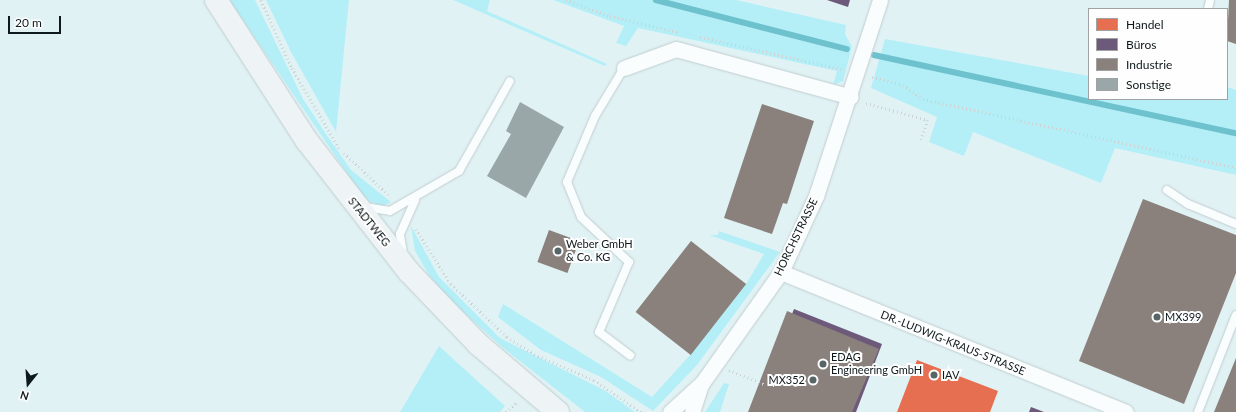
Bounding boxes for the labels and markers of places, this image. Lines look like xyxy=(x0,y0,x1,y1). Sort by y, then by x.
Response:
place label: Weber GmbH & Co. KG xyxy=(566,238,633,264)
marker: Weber GmbH & Co. KG xyxy=(553,246,563,256)
place label: MX399 xyxy=(1165,310,1201,324)
marker: MX399 xyxy=(1152,312,1162,322)
place label: EDAG Engineering GmbH xyxy=(831,351,922,377)
marker: EDAG Engineering GmbH xyxy=(818,359,828,369)
place label: IAV xyxy=(942,368,959,382)
marker: IAV xyxy=(929,370,939,380)
place label: MX352 xyxy=(769,373,805,387)
marker: MX352 xyxy=(808,375,818,385)

